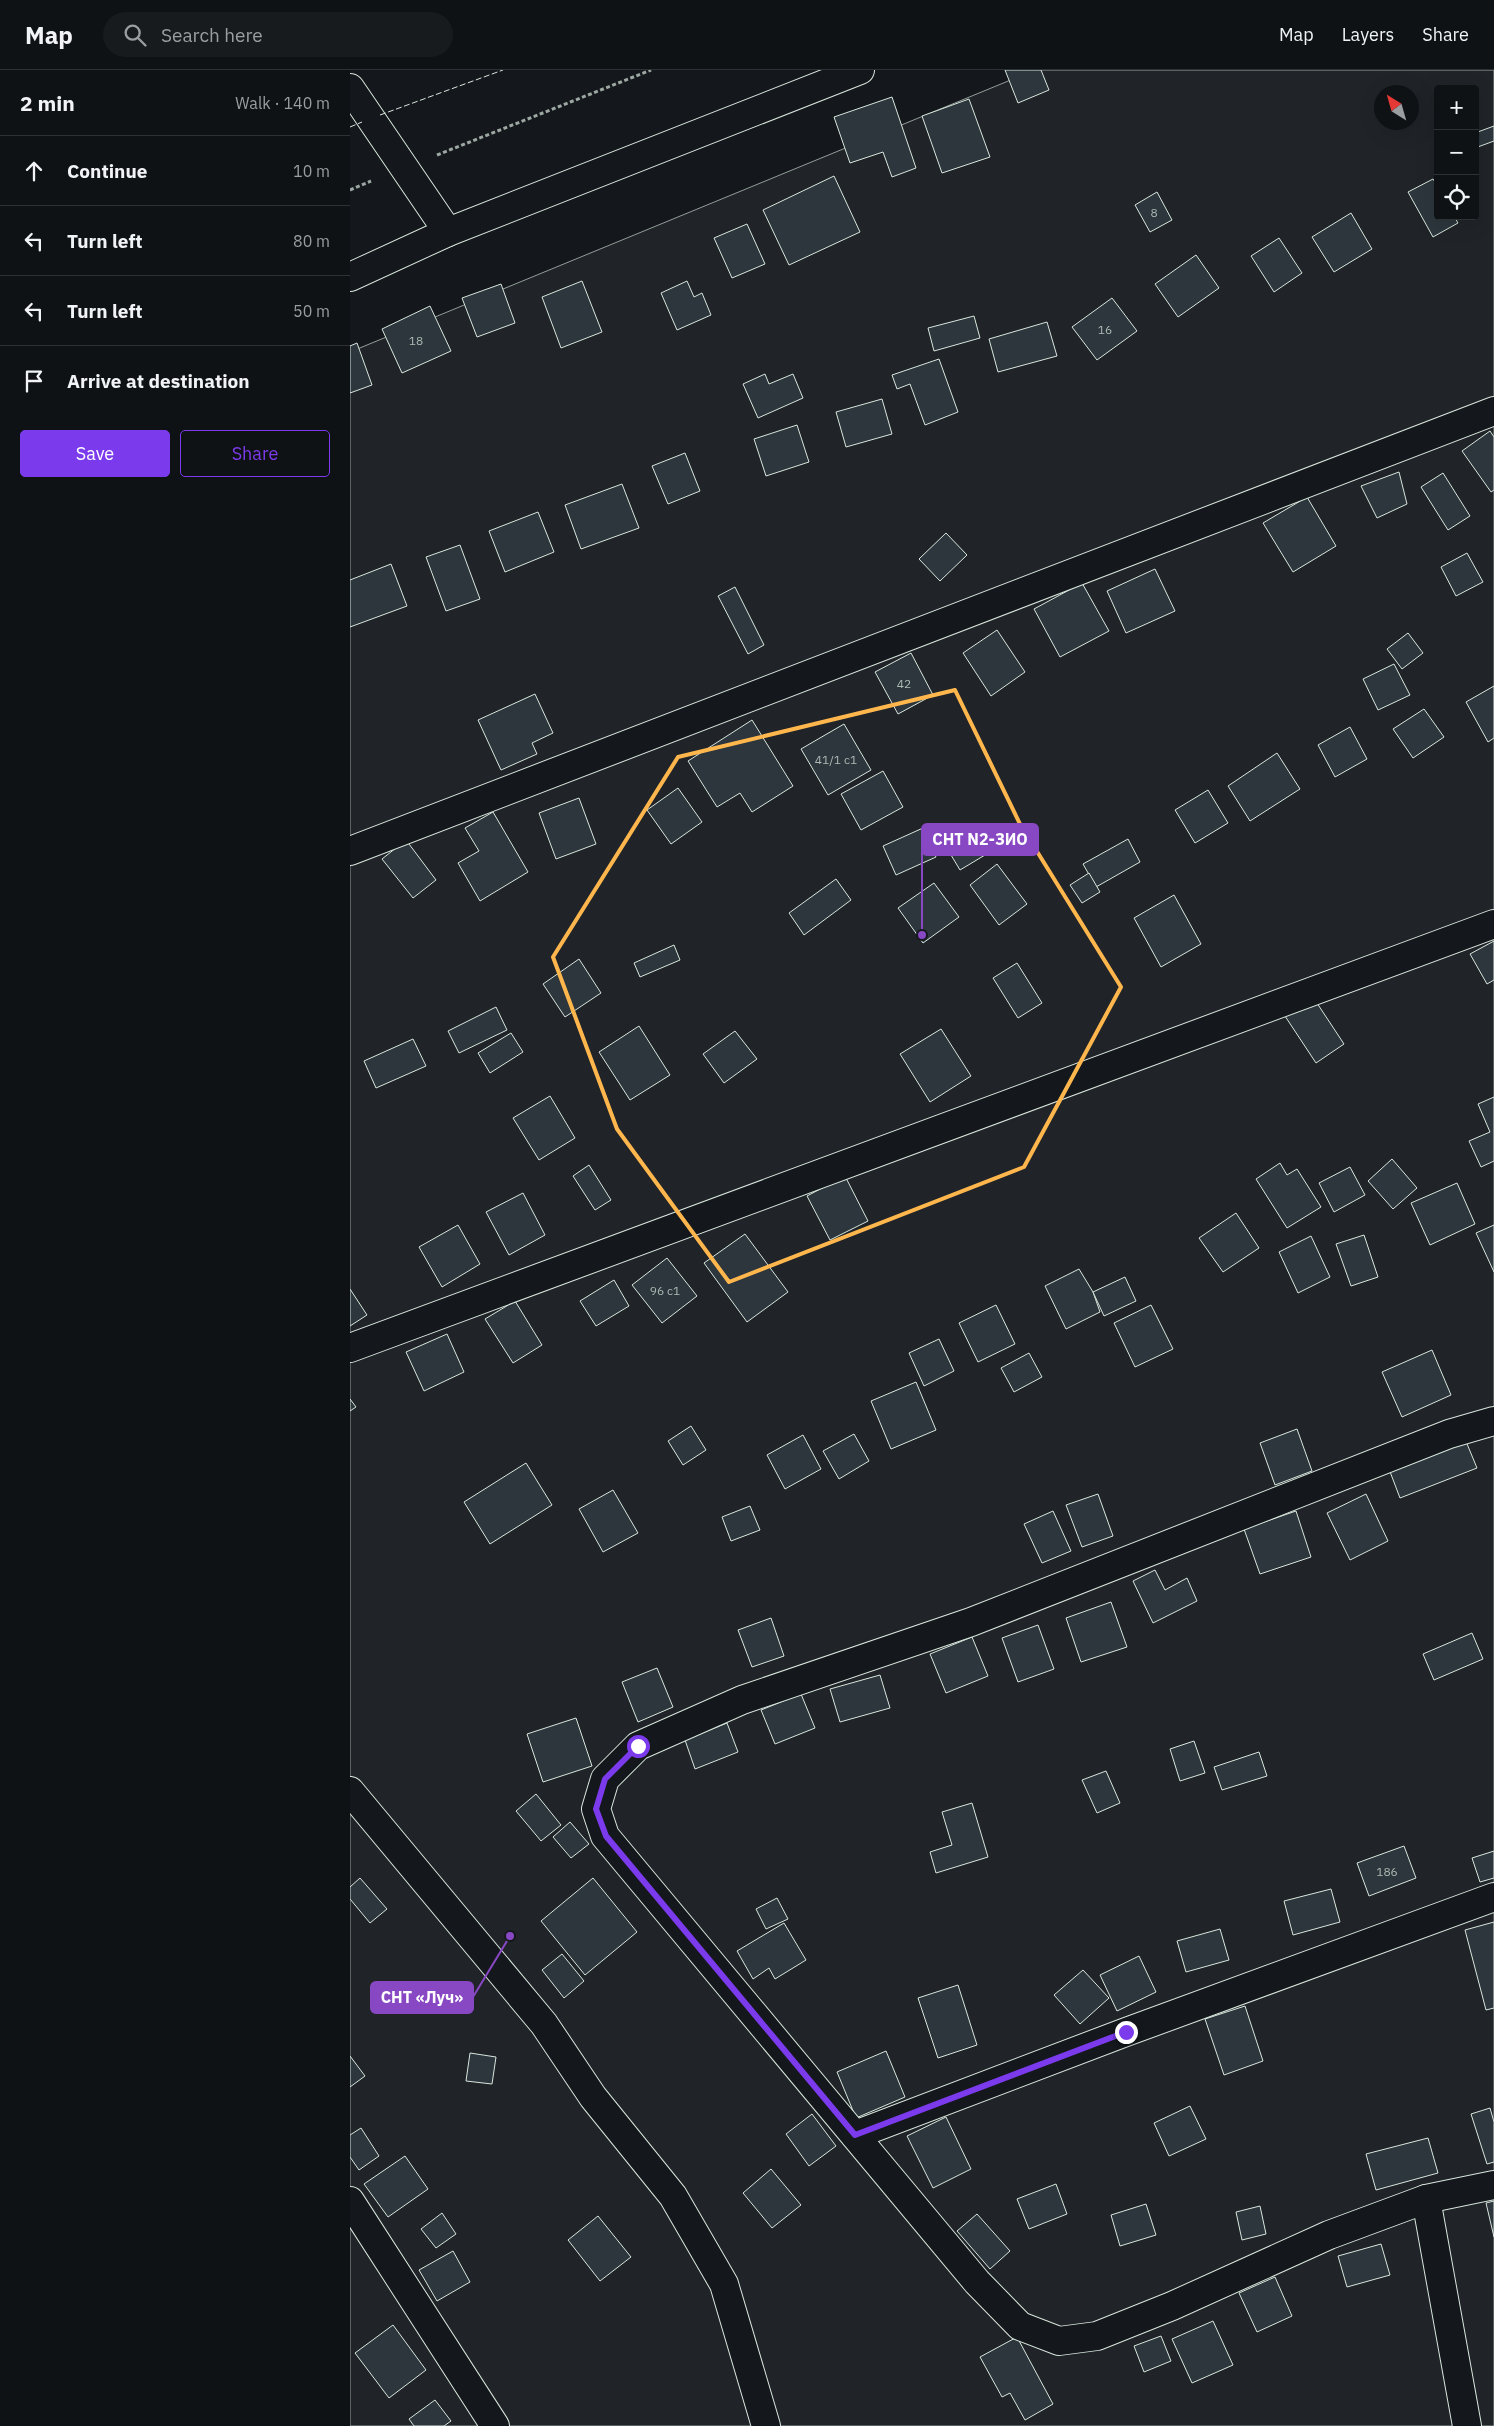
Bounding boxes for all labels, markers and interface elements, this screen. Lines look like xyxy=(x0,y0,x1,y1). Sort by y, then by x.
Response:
search box xyxy=(103,12,453,57)
text: Map xyxy=(25,19,73,51)
icon: search xyxy=(121,21,149,49)
text: Search here xyxy=(161,23,263,47)
text: Map xyxy=(1279,23,1314,46)
text: Layers xyxy=(1342,23,1394,46)
text: Share xyxy=(1422,23,1469,46)
north arrow xyxy=(1374,85,1419,130)
map controls xyxy=(1434,85,1479,220)
button: + xyxy=(1434,85,1479,130)
text: 2 min xyxy=(20,89,75,117)
text: Walk · 140 m xyxy=(235,93,330,113)
button: − xyxy=(1434,130,1479,175)
icon: ahead xyxy=(20,157,48,185)
text: Continue xyxy=(67,159,147,183)
text: 10 m xyxy=(293,161,330,181)
button: locate xyxy=(1434,175,1479,220)
house number: 8 xyxy=(1150,205,1158,220)
icon: left xyxy=(20,227,48,255)
text: Turn left xyxy=(67,229,143,253)
text: 80 m xyxy=(293,231,330,251)
icon: left xyxy=(20,297,48,325)
text: Turn left xyxy=(67,299,143,323)
text: 50 m xyxy=(293,301,330,321)
house number: 16 xyxy=(1098,322,1112,337)
house number: 18 xyxy=(409,333,423,348)
icon: arrive xyxy=(20,367,48,395)
text: Arrive at destination xyxy=(67,369,250,393)
button: Save xyxy=(20,430,170,477)
button: Share xyxy=(180,430,330,477)
house number: 42 xyxy=(897,676,911,691)
house number: 41/1 с1 xyxy=(815,752,857,767)
callout: СНТ N2-ЗИО xyxy=(922,824,1038,855)
text: СНТ N2-ЗИО xyxy=(932,829,1028,849)
house number: 96 с1 xyxy=(650,1283,680,1298)
route start xyxy=(627,1735,650,1758)
house number: 186 xyxy=(1376,1864,1398,1879)
callout: СНТ «Луч» xyxy=(371,1982,473,2013)
text: СНТ «Луч» xyxy=(381,1987,463,2007)
route end xyxy=(1115,2021,1138,2044)

